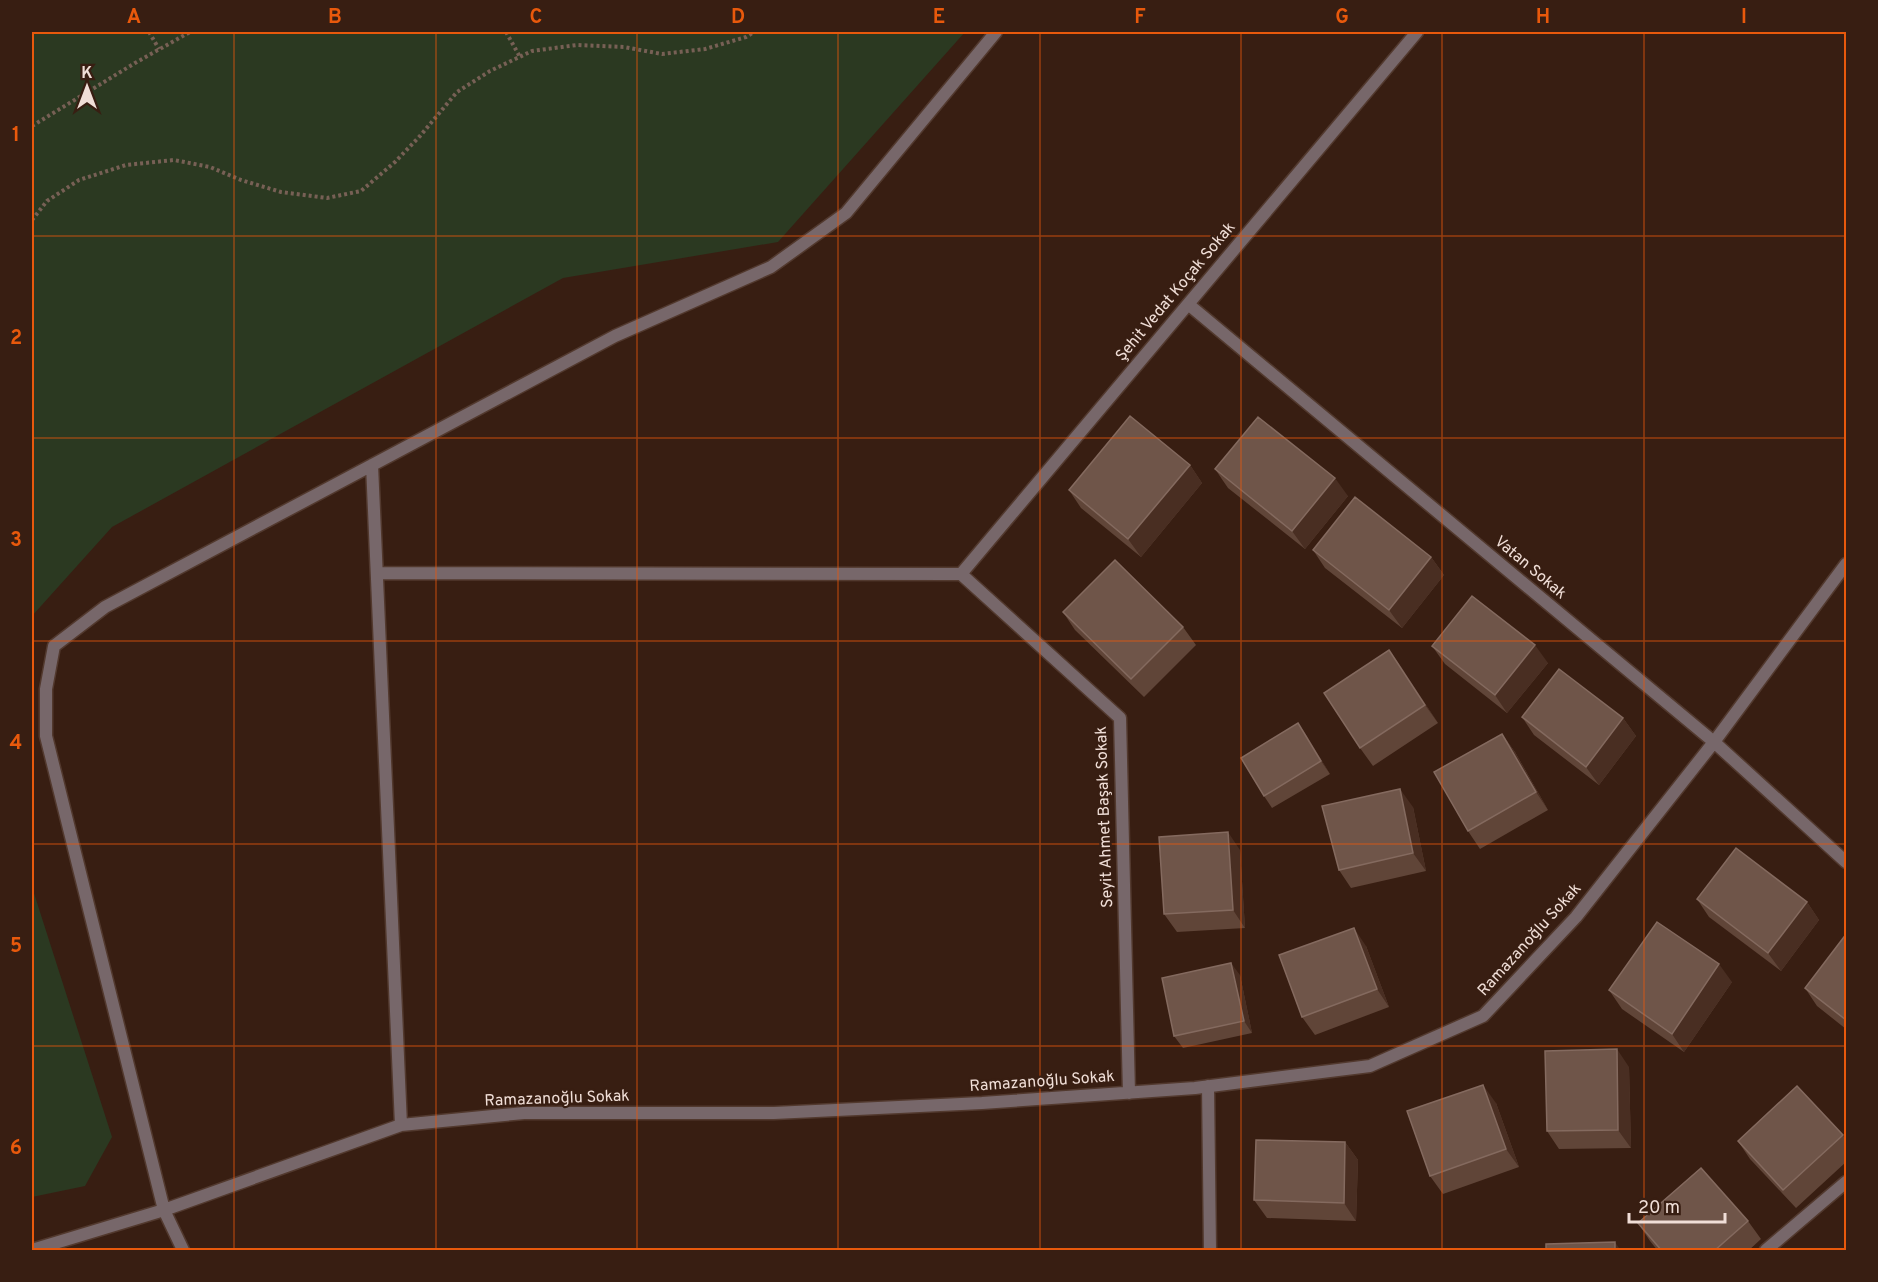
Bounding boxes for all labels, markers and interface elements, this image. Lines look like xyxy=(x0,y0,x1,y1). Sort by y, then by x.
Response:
text: A xyxy=(127,5,141,31)
text: B xyxy=(328,5,342,31)
text: C xyxy=(530,5,542,31)
text: D xyxy=(731,5,745,31)
text: E xyxy=(933,5,945,31)
text: F xyxy=(1134,5,1146,31)
text: G xyxy=(1335,5,1349,31)
text: H xyxy=(1536,5,1550,31)
text: I xyxy=(1741,5,1747,31)
north arrow xyxy=(57,57,117,117)
text: K xyxy=(81,64,93,84)
text: 1 xyxy=(12,123,20,149)
street label: Şehit Vedat Koçak Sokak xyxy=(1112,218,1240,366)
text: 2 xyxy=(10,326,22,352)
text: 3 xyxy=(10,528,22,554)
street label: Vatan Sokak xyxy=(1490,532,1570,604)
street label: Seyit Ahmet Başak Sokak xyxy=(1092,726,1118,908)
text: 4 xyxy=(10,731,22,757)
street label: Ramazanoğlu Sokak xyxy=(1474,879,1586,1001)
text: 5 xyxy=(10,934,22,960)
street label: Ramazanoğlu Sokak xyxy=(969,1067,1115,1097)
street label: Ramazanoğlu Sokak xyxy=(484,1086,630,1112)
text: 6 xyxy=(10,1136,22,1162)
scale bar xyxy=(1629,1186,1725,1224)
text: 20 m xyxy=(1638,1197,1680,1220)

